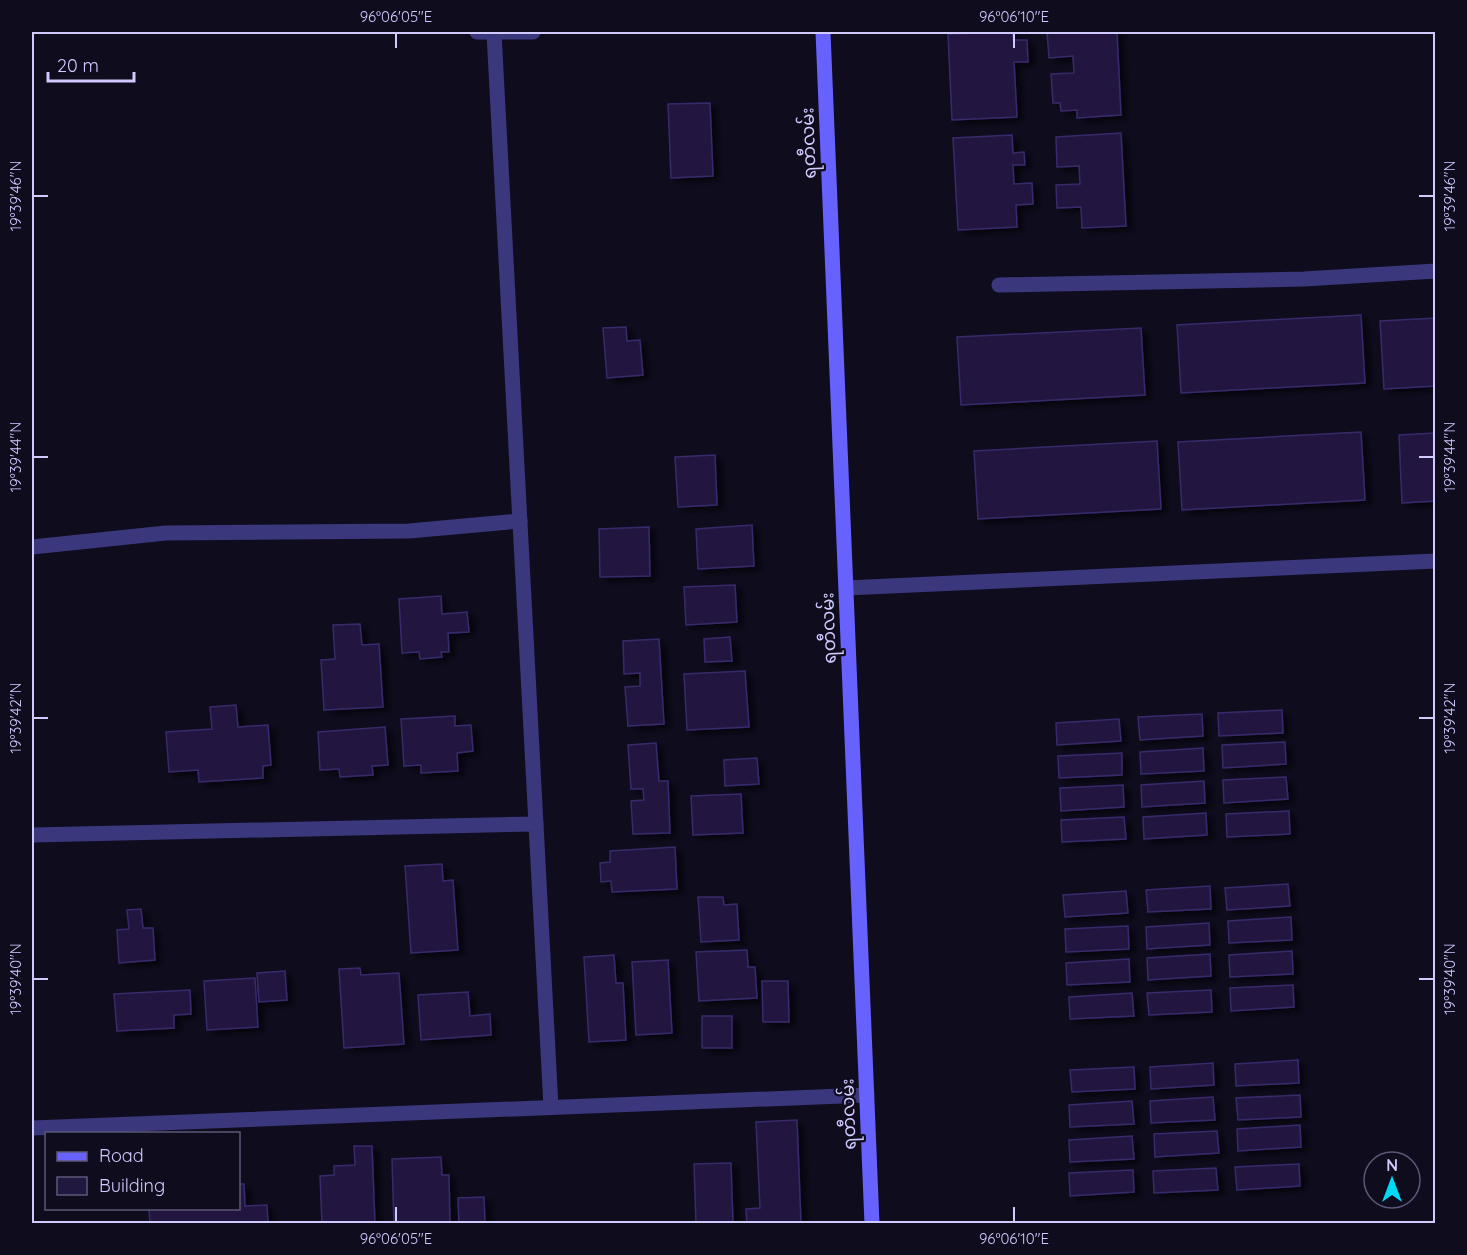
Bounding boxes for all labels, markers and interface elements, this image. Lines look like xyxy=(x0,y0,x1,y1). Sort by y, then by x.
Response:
text: 96°06'05"E xyxy=(360,7,432,26)
text: 96°06'10"E xyxy=(979,7,1049,26)
scale bar xyxy=(48,45,134,83)
text: 20 m xyxy=(57,54,99,77)
street label: ရတီလမ်း xyxy=(793,107,825,179)
text: 19°39'46"N xyxy=(6,161,25,231)
text: 19°39'46"N xyxy=(1440,161,1459,231)
text: 19°39'44"N xyxy=(6,422,25,492)
text: 19°39'44"N xyxy=(1440,422,1459,492)
street label: ရတီလမ်း xyxy=(813,592,845,664)
text: 19°39'42"N xyxy=(6,683,25,753)
text: 19°39'42"N xyxy=(1440,683,1459,753)
text: 19°39'40"N xyxy=(6,943,25,1015)
text: 19°39'40"N xyxy=(1440,943,1459,1015)
street label: ရတီလမ်း xyxy=(833,1078,865,1150)
legend xyxy=(45,1132,240,1210)
text: Road xyxy=(99,1144,144,1167)
north arrow xyxy=(1362,1150,1422,1210)
text: N xyxy=(1386,1155,1398,1175)
text: Building xyxy=(99,1174,165,1197)
text: 96°06'05"E xyxy=(360,1229,432,1248)
text: 96°06'10"E xyxy=(979,1229,1049,1248)

